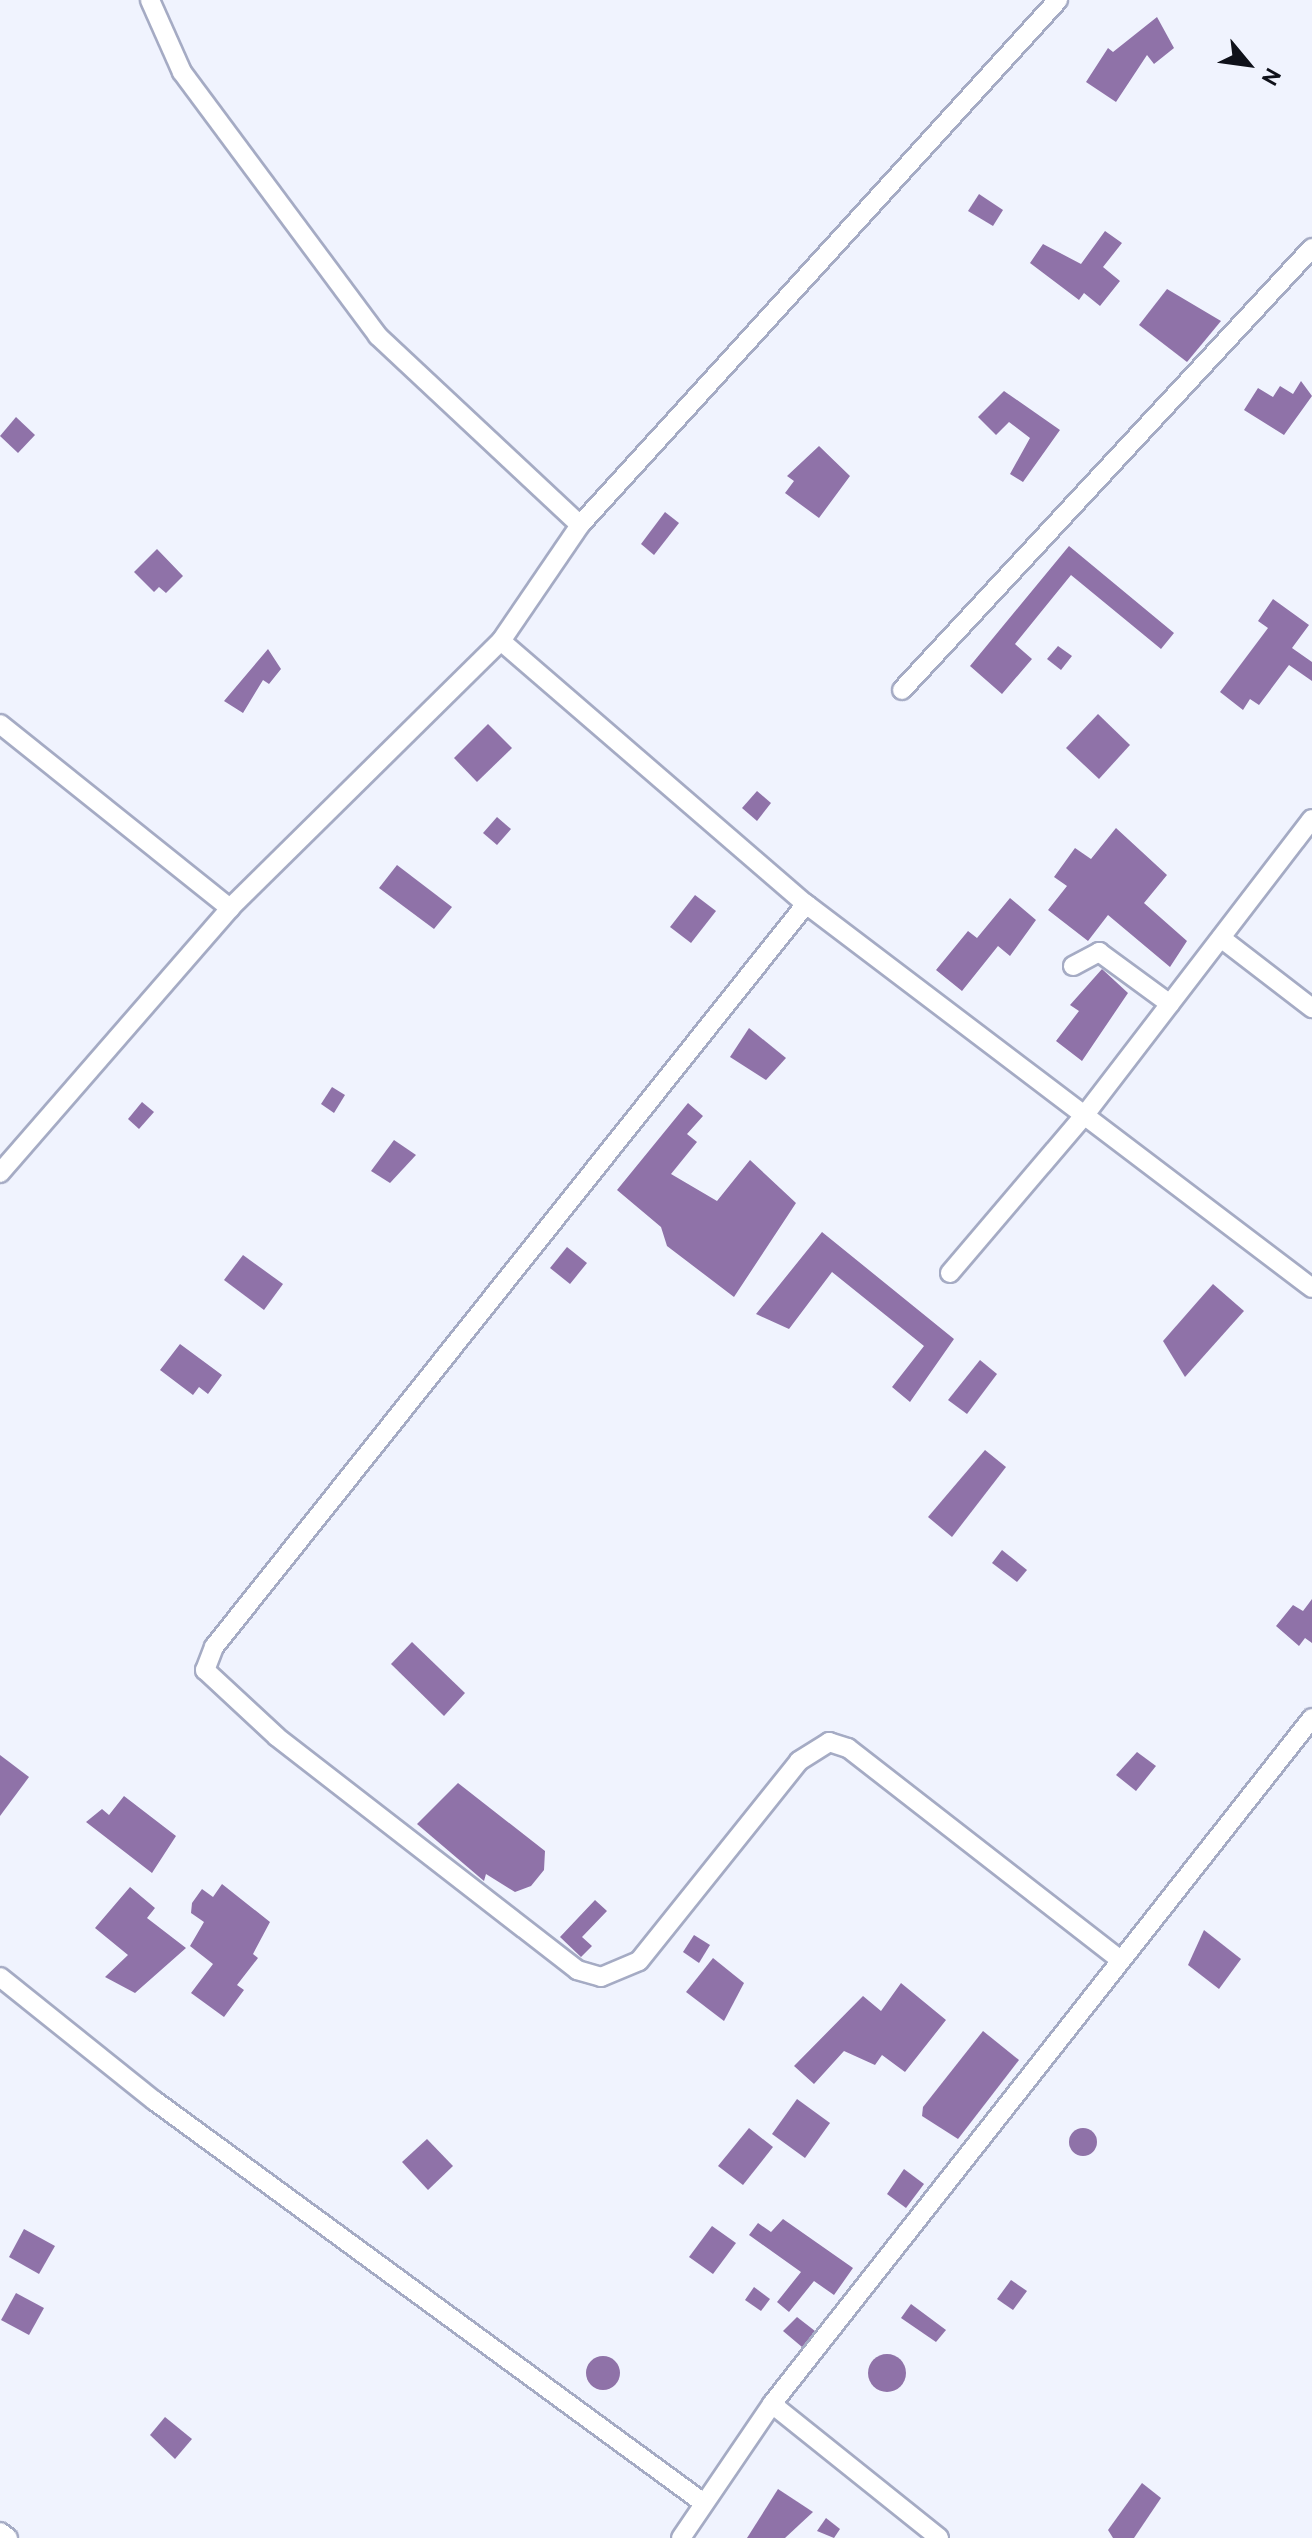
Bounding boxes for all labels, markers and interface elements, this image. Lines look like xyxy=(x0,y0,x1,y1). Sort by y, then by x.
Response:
north arrow xyxy=(1208,24,1288,104)
text: N xyxy=(1254,62,1285,89)

